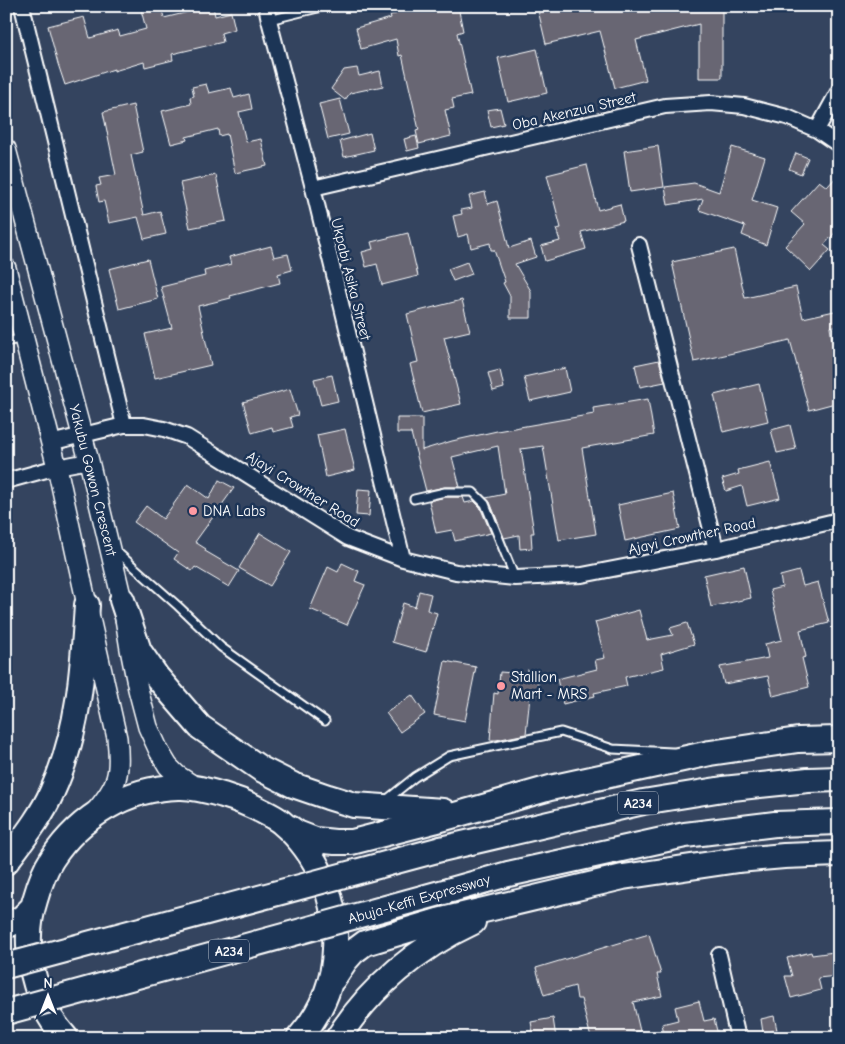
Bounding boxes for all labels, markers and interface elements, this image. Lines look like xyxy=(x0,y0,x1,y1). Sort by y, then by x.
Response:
street label: Oba Akenzua Street xyxy=(510,88,638,134)
street label: Ukpabi Asika Street xyxy=(327,216,375,343)
street label: Yakubu Gowon Crescent xyxy=(65,402,121,558)
street label: Ajayi Crowther Road xyxy=(243,447,363,531)
place label: DNA Labs xyxy=(203,502,265,520)
marker: DNA Labs xyxy=(187,505,199,517)
street label: Ajayi Crowther Road xyxy=(627,514,757,558)
place label: Stallion Mart - MRS xyxy=(511,668,587,703)
marker: Stallion Mart - MRS xyxy=(495,680,507,692)
road number: A234 xyxy=(618,791,658,814)
street label: Abuja-Keffi Expressway xyxy=(346,870,493,928)
road number: A234 xyxy=(209,939,249,962)
north arrow xyxy=(22,972,72,1022)
text: N xyxy=(43,975,53,992)

